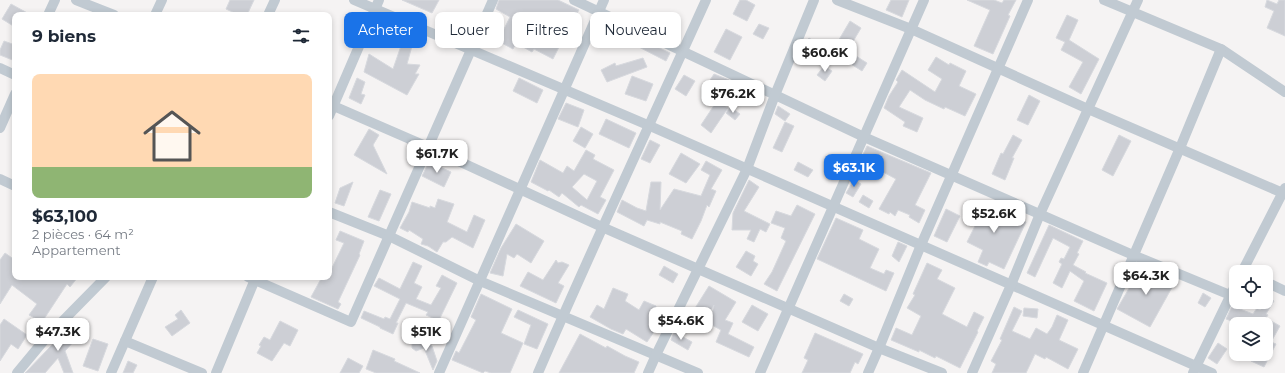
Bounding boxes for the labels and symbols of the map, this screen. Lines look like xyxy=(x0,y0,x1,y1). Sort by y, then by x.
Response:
pin: $60.6K xyxy=(792,39,858,73)
pin: $76.2K xyxy=(700,80,766,114)
pin: $61.7K xyxy=(404,140,470,174)
pin: $63.1K xyxy=(821,154,887,188)
pin: $52.6K xyxy=(961,200,1027,234)
pin: $64.3K xyxy=(1113,262,1179,296)
pin: $54.6K xyxy=(648,307,714,341)
pin: $47.3K xyxy=(25,318,91,352)
pin: $51K xyxy=(402,318,450,352)

